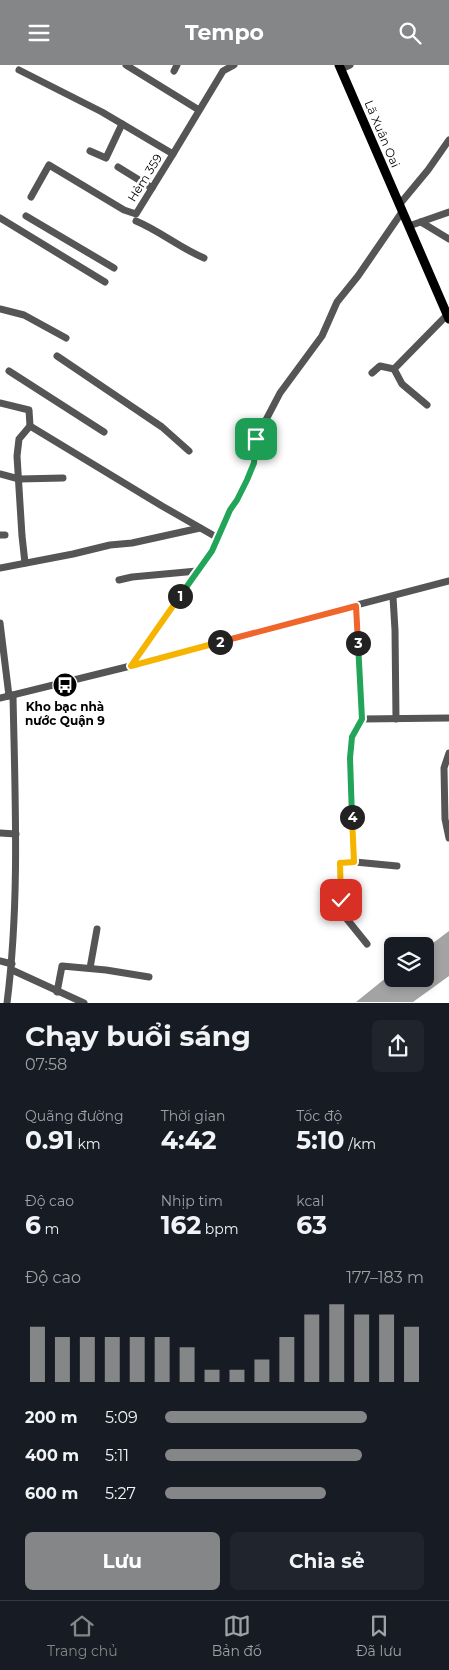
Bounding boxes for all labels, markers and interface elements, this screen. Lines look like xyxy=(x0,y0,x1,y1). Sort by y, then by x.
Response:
icon: menu xyxy=(25,19,53,47)
text: Tempo xyxy=(185,19,264,46)
icon: search xyxy=(396,19,424,47)
street label: Lã Xuân Oai xyxy=(362,98,403,170)
street label: Hẻm 359 xyxy=(124,151,165,204)
pin xyxy=(235,418,277,460)
icon: arrive xyxy=(242,425,270,453)
pin: 1 xyxy=(168,583,192,609)
text: 1 xyxy=(178,587,183,605)
pin: 2 xyxy=(208,629,232,655)
pin: 3 xyxy=(346,631,370,655)
text: 2 xyxy=(216,633,225,651)
text: 3 xyxy=(354,634,363,652)
bus stop icon: Kho bạc nhà nước Quận 9 xyxy=(52,672,78,698)
place label: Kho bạc nhà nước Quận 9 xyxy=(25,699,105,728)
pin: 4 xyxy=(340,805,364,829)
text: 4 xyxy=(348,808,357,826)
pin xyxy=(320,879,362,921)
icon: check xyxy=(327,886,355,914)
map controls xyxy=(384,937,434,987)
button: layers xyxy=(384,937,434,987)
text: Chạy buổi sáng xyxy=(25,1019,251,1053)
button: share xyxy=(372,1020,424,1072)
text: 07:58 xyxy=(25,1055,67,1074)
text: Quãng đường xyxy=(25,1107,124,1125)
text: Thời gian xyxy=(161,1107,225,1125)
text: Tốc độ xyxy=(296,1107,342,1125)
text: 0.91 xyxy=(25,1125,74,1155)
text: 4:42 xyxy=(161,1125,217,1155)
text: 5:10 xyxy=(296,1125,345,1155)
text: km xyxy=(74,1135,101,1153)
text: /km xyxy=(345,1135,376,1153)
text: Độ cao xyxy=(25,1192,74,1210)
text: Nhịp tim xyxy=(161,1192,223,1210)
text: kcal xyxy=(296,1192,324,1210)
text: 6 xyxy=(25,1210,41,1240)
text: 162 xyxy=(161,1210,201,1240)
text: 63 xyxy=(296,1210,327,1240)
text: m xyxy=(41,1220,59,1238)
text: bpm xyxy=(201,1220,239,1238)
text: Độ cao xyxy=(25,1268,81,1287)
text: 177–183 m xyxy=(346,1268,424,1287)
text: 200 m xyxy=(25,1408,77,1427)
text: 5:09 xyxy=(105,1408,138,1427)
text: 400 m xyxy=(25,1446,79,1465)
text: 5:11 xyxy=(105,1446,129,1465)
text: 600 m xyxy=(25,1484,78,1503)
text: 5:27 xyxy=(105,1484,136,1503)
button: Lưu xyxy=(25,1532,220,1590)
button: Chia sẻ xyxy=(230,1532,424,1590)
tab: Trang chủ xyxy=(47,1612,118,1660)
tab: Bản đồ xyxy=(212,1612,262,1660)
tab: Đã lưu xyxy=(356,1612,402,1660)

